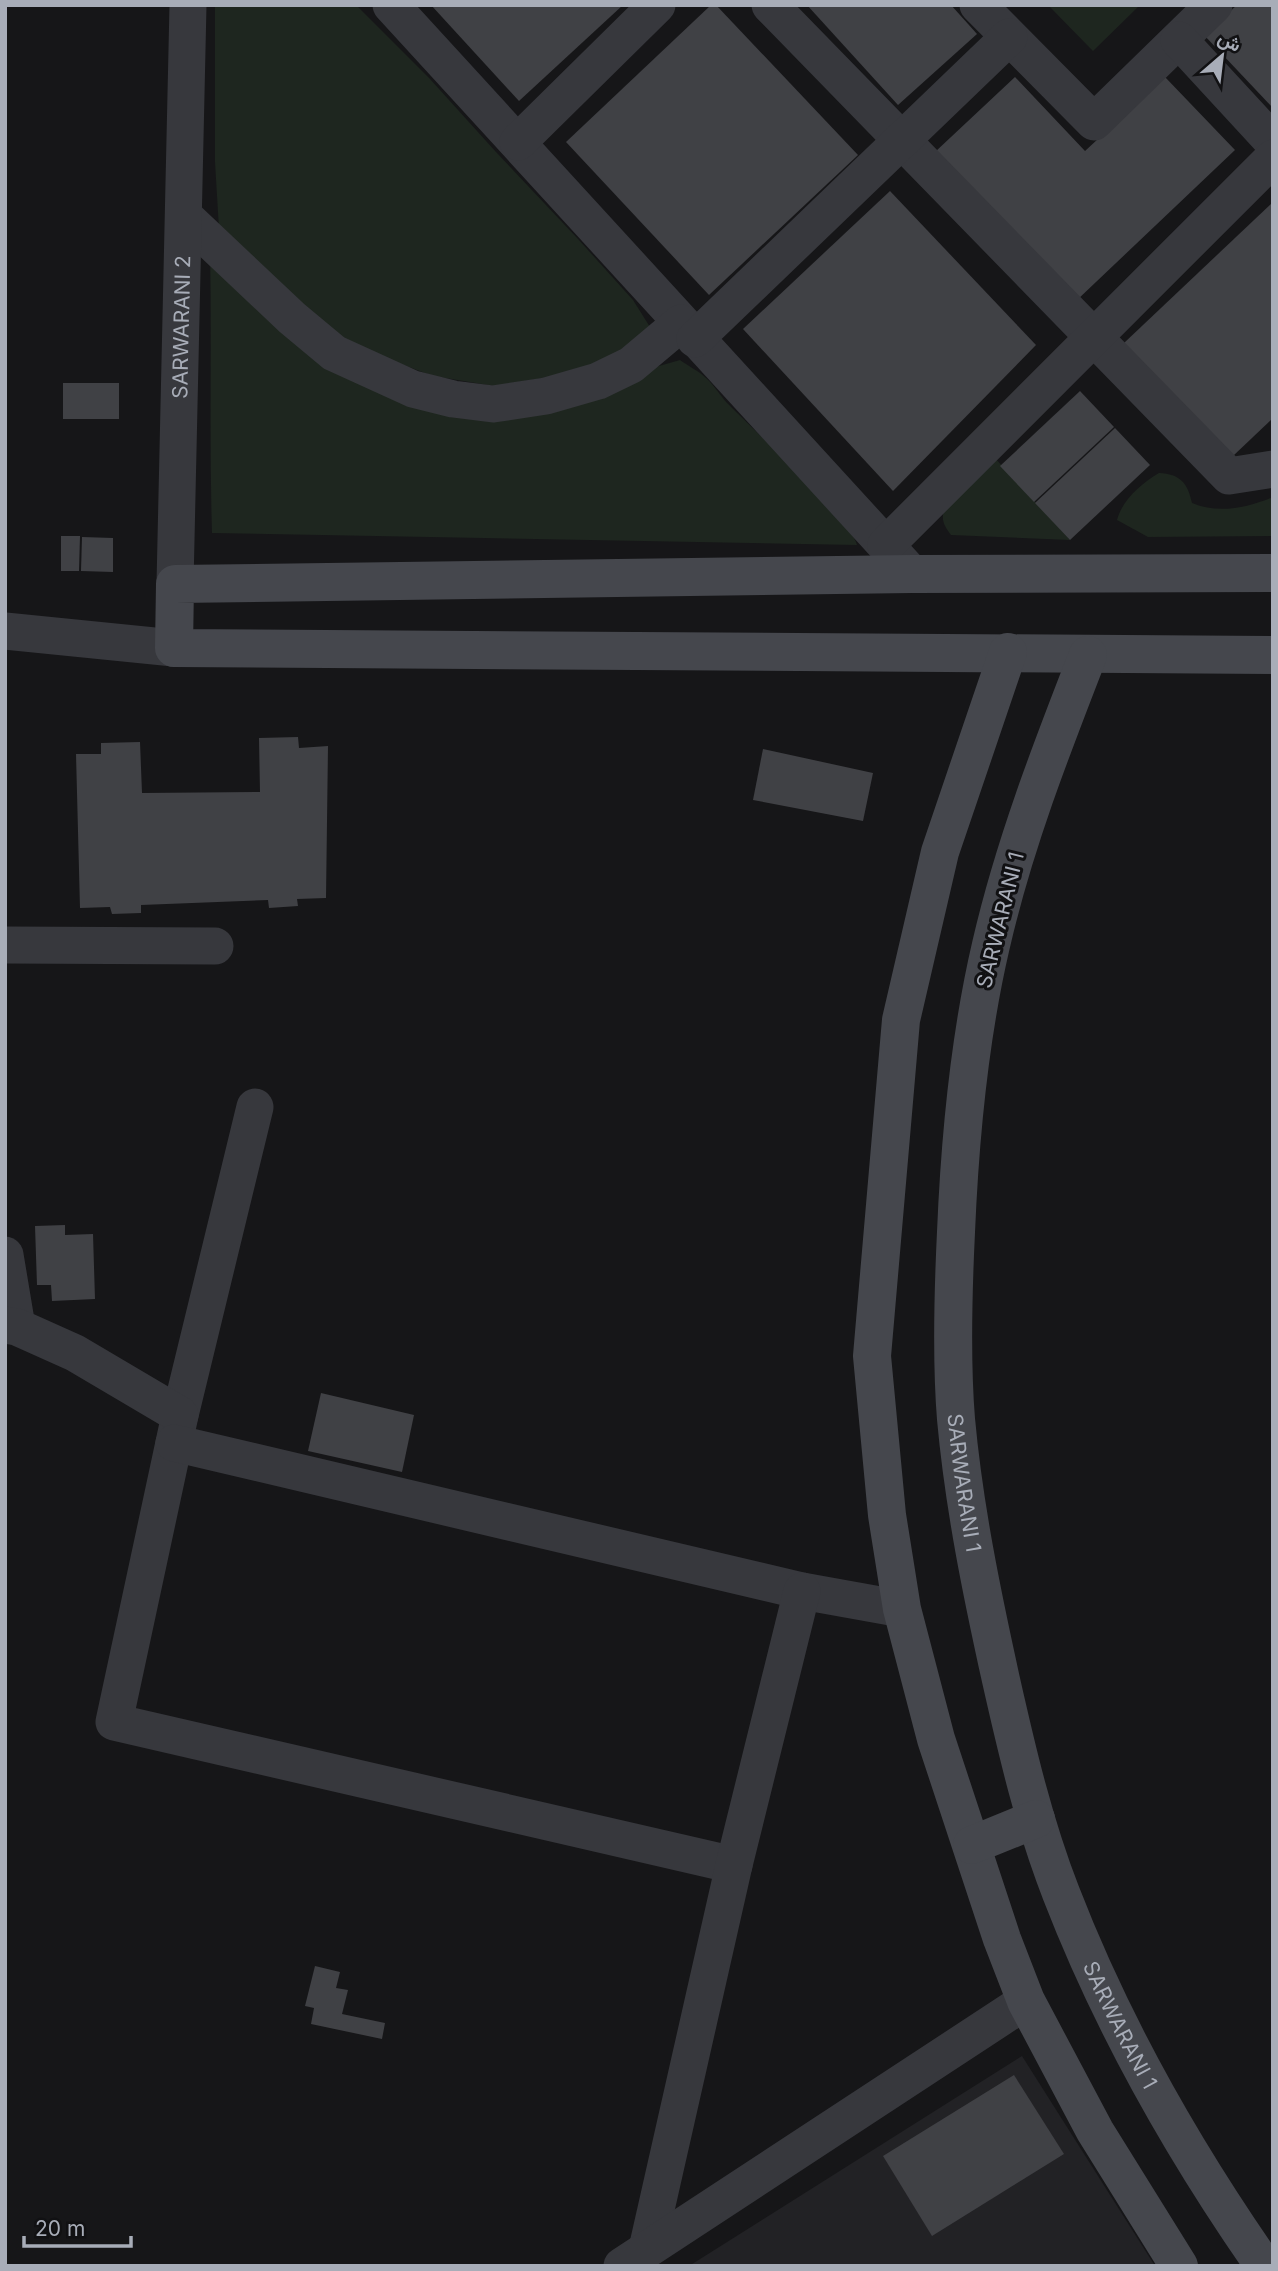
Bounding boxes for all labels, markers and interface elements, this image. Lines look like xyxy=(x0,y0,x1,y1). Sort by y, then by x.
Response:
north arrow xyxy=(1187,21,1257,91)
text: ش xyxy=(1214,26,1245,57)
street label: SARWARANI 2 xyxy=(167,255,195,399)
street label: SARWARANI 1 xyxy=(971,849,1029,991)
street label: SARWARANI 1 xyxy=(943,1412,987,1554)
street label: SARWARANI 1 xyxy=(1078,1957,1163,2093)
scale bar xyxy=(24,2204,131,2248)
text: 20 m xyxy=(35,2216,85,2241)

